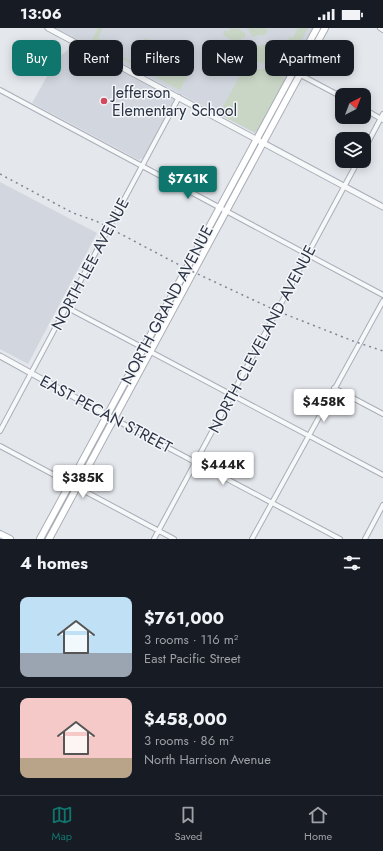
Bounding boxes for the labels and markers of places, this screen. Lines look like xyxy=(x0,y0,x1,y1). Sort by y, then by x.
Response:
place label: Jefferson Elementary School xyxy=(110,81,237,122)
marker: Jefferson Elementary School xyxy=(99,96,109,106)
pin: $761K xyxy=(160,166,216,200)
pin: $458K xyxy=(296,389,352,423)
pin: $444K xyxy=(195,452,251,486)
pin: $385K xyxy=(55,465,111,499)

